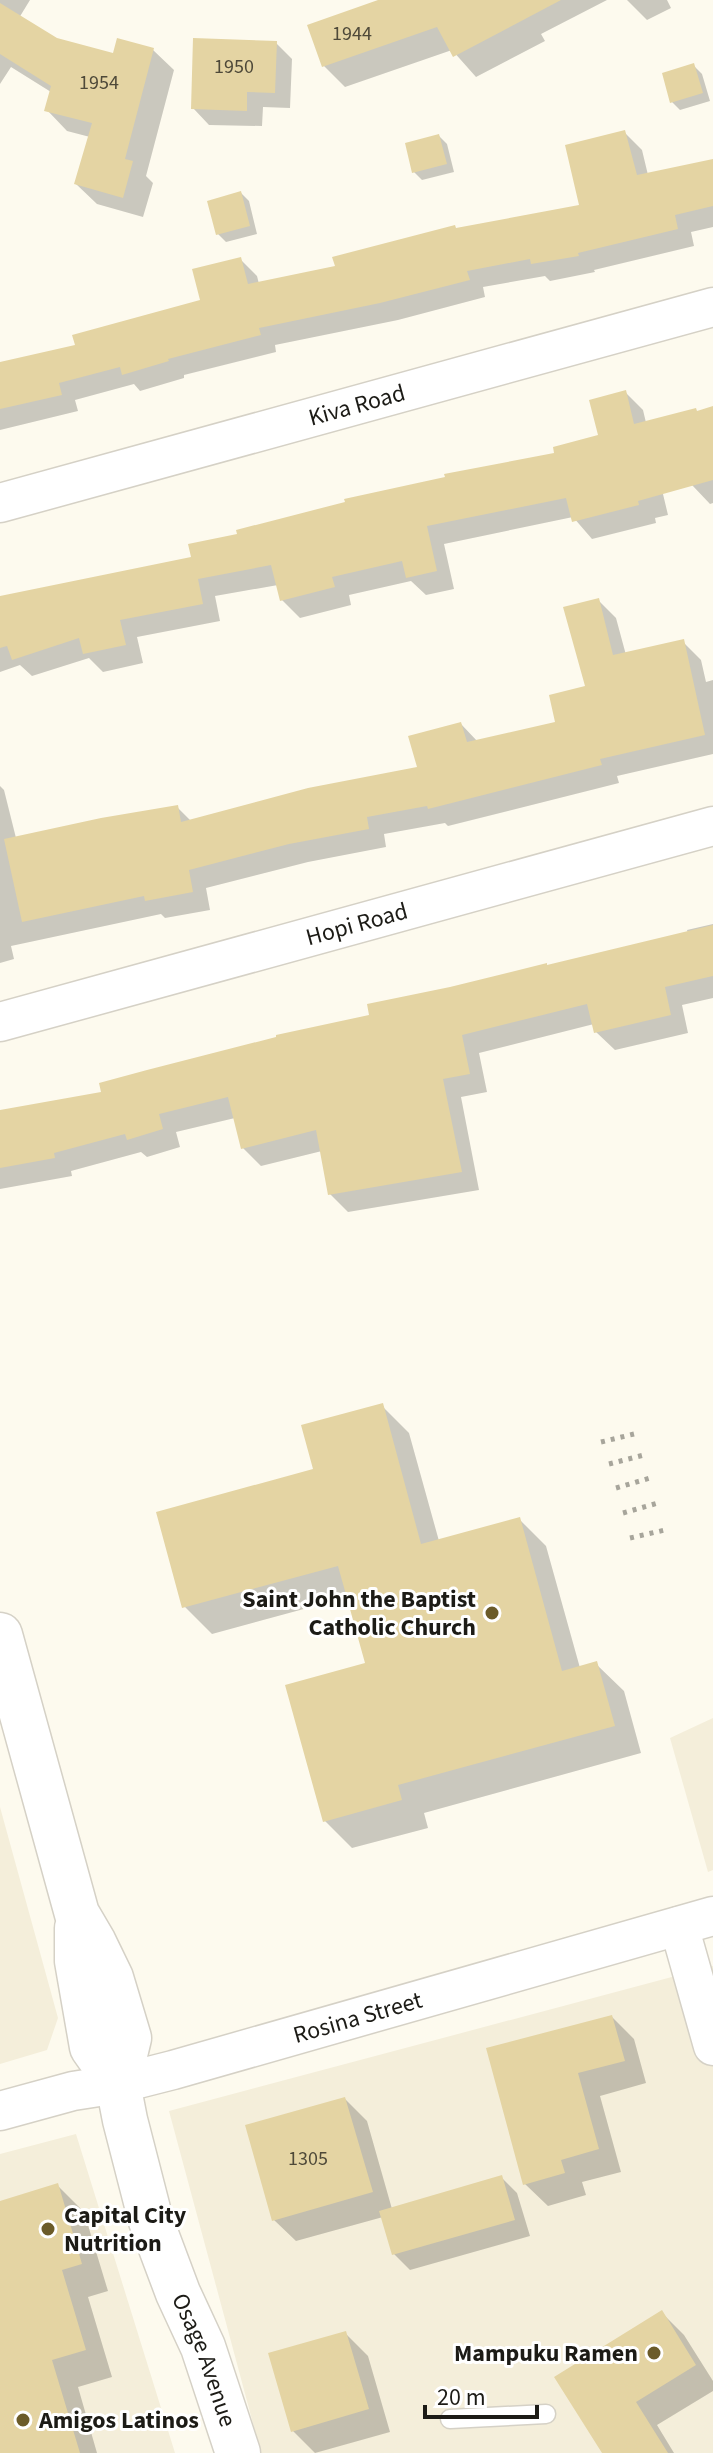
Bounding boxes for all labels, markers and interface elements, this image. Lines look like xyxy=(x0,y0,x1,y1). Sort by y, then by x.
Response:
house number: 1944 xyxy=(332,20,372,48)
house number: 1950 xyxy=(214,53,254,81)
house number: 1954 xyxy=(79,69,119,97)
street label: Kiva Road xyxy=(305,375,409,435)
street label: Hopi Road xyxy=(302,894,412,955)
place label: Saint John the Baptist Catholic Church xyxy=(242,1582,476,1645)
marker: Saint John the Baptist Catholic Church xyxy=(483,1604,501,1622)
street label: Rosina Street xyxy=(289,1983,426,2053)
house number: 1305 xyxy=(288,2145,328,2173)
place label: Capital City Nutrition xyxy=(64,2198,187,2261)
marker: Capital City Nutrition xyxy=(39,2220,57,2238)
street label: Osage Avenue xyxy=(162,2288,245,2431)
place label: Mampuku Ramen xyxy=(454,2336,638,2371)
marker: Mampuku Ramen xyxy=(645,2344,663,2362)
scale bar xyxy=(425,2369,537,2419)
text: 20 m xyxy=(437,2380,486,2415)
place label: Amigos Latinos xyxy=(38,2403,199,2438)
marker: Amigos Latinos xyxy=(14,2411,32,2429)

